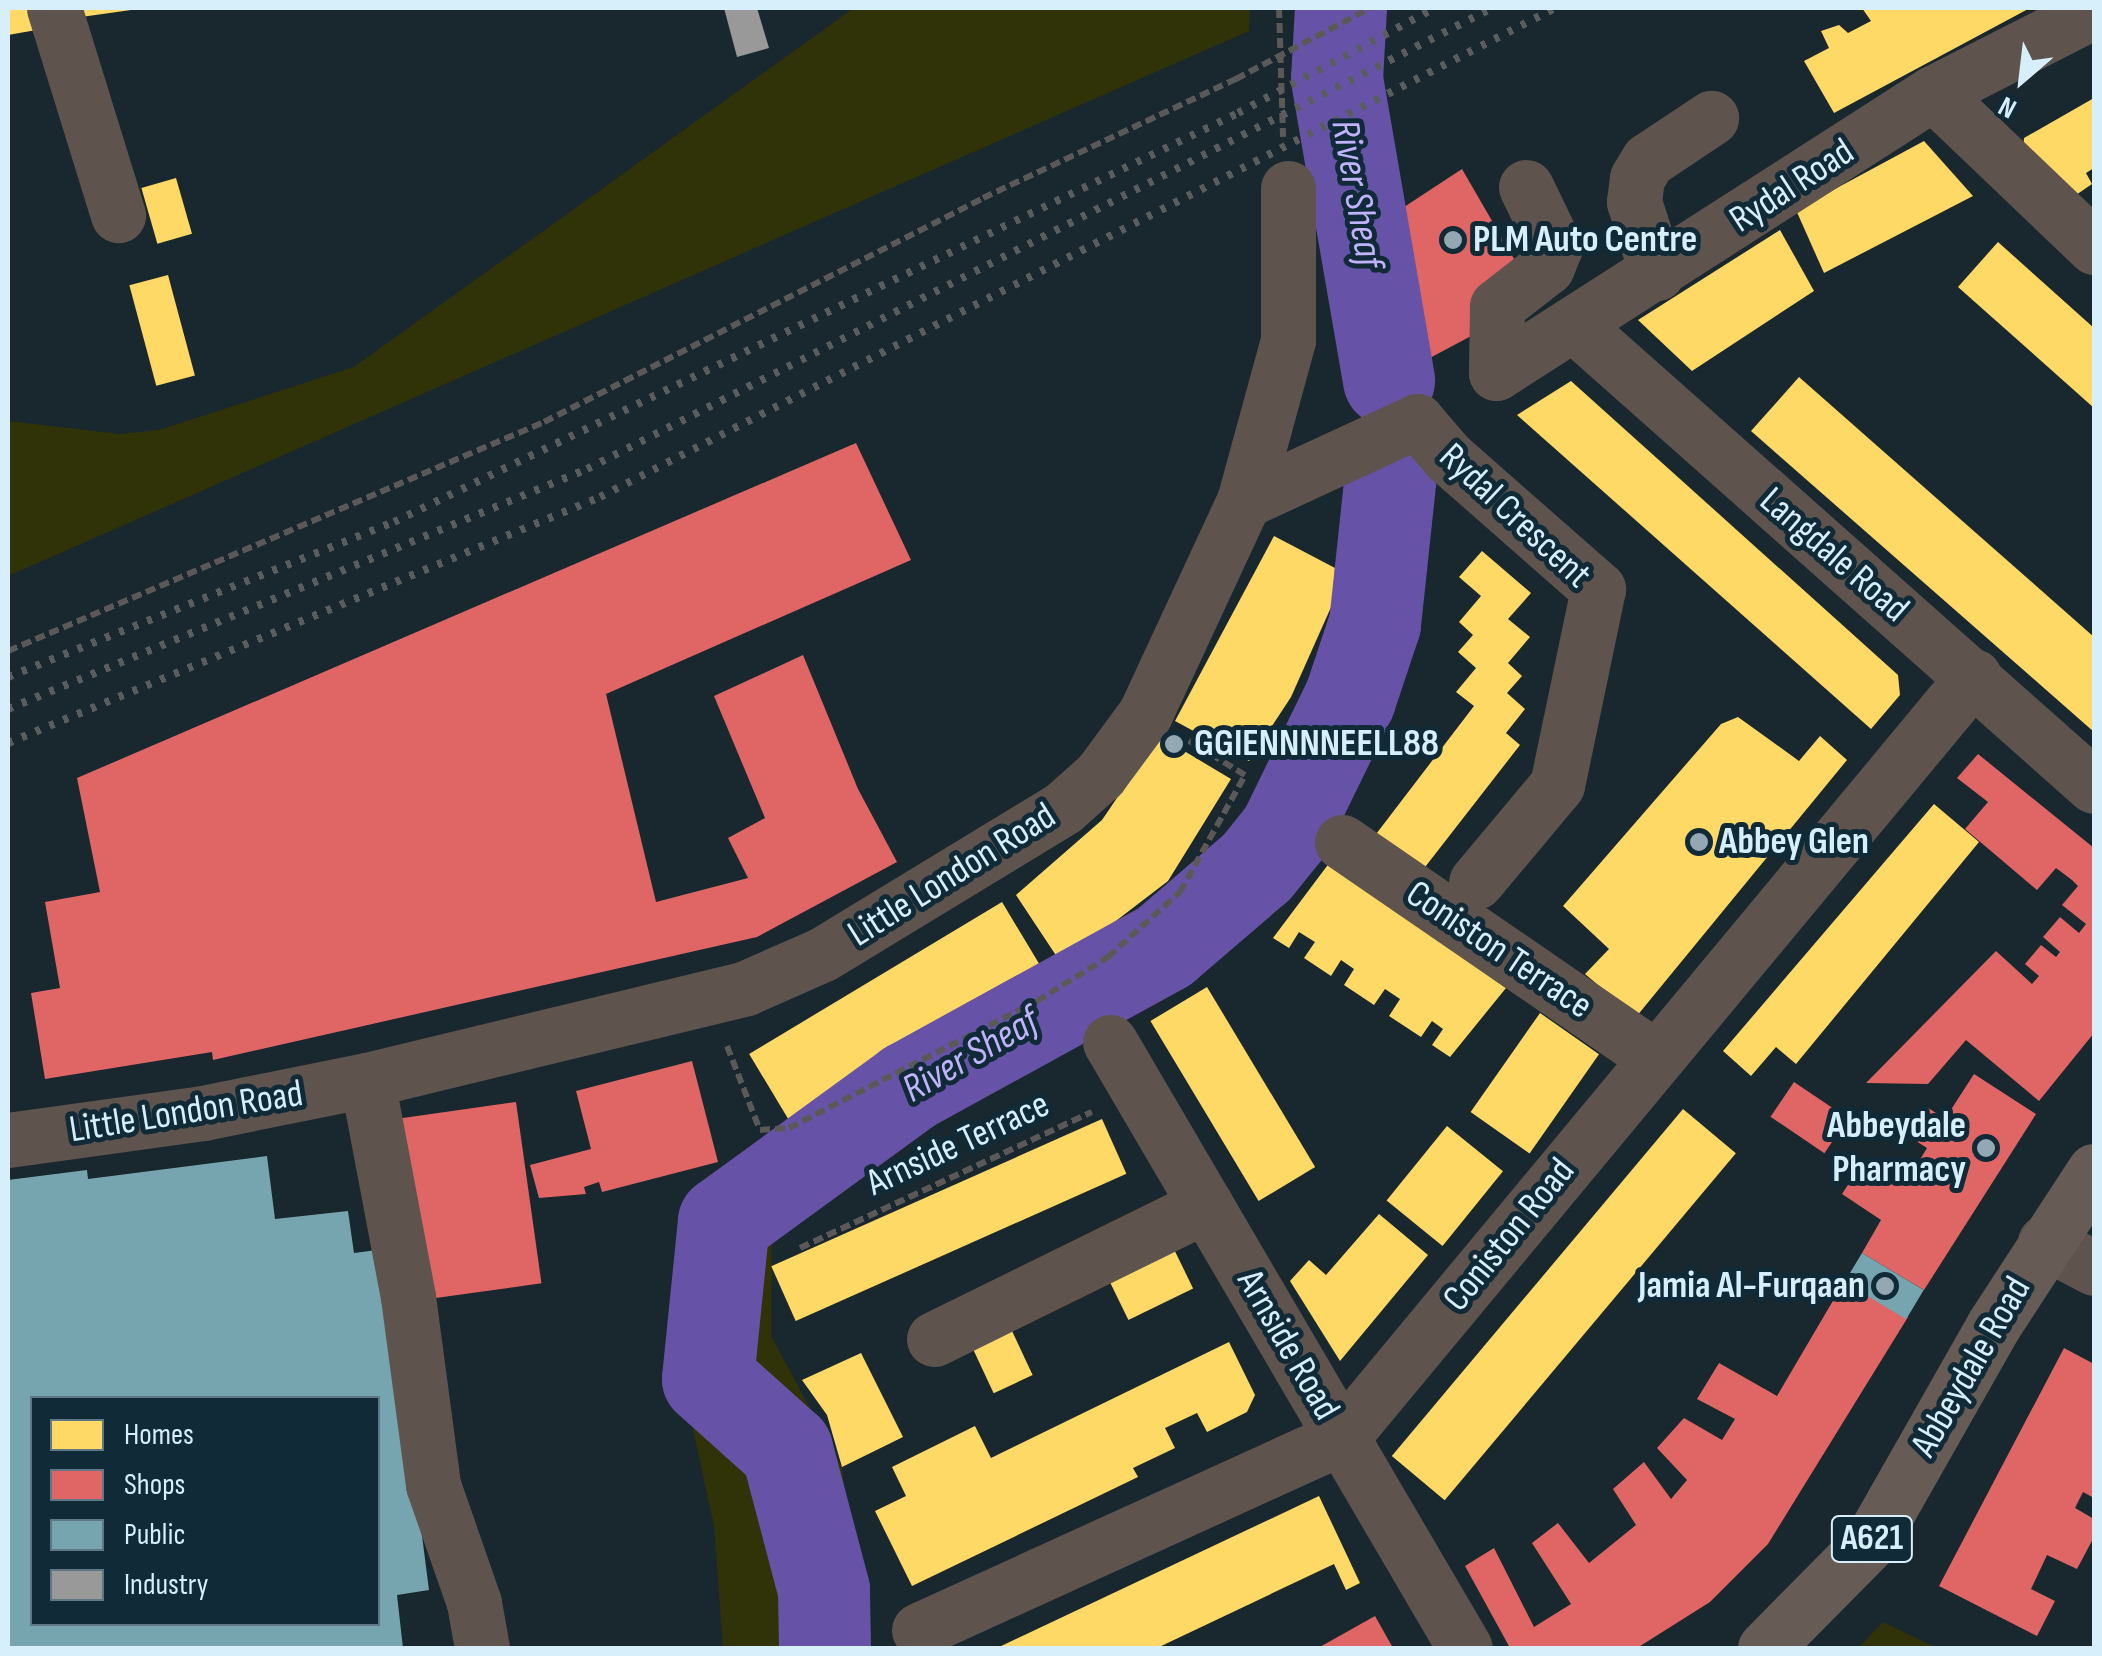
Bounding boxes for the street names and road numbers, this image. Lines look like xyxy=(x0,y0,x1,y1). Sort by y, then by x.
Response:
street label: Rydal Road xyxy=(1722,129,1862,243)
street label: Rydal Crescent xyxy=(1430,434,1600,598)
street label: Langdale Road xyxy=(1750,478,1918,632)
street label: Little London Road xyxy=(840,793,1064,957)
street label: Coniston Terrace xyxy=(1397,871,1601,1029)
street label: Little London Road xyxy=(66,1071,306,1153)
street label: Arnside Terrace xyxy=(859,1082,1057,1206)
street label: Coniston Road xyxy=(1434,1149,1584,1321)
street label: Arnside Road xyxy=(1227,1262,1349,1428)
street label: Abbeydale Road xyxy=(1901,1269,2041,1465)
road number: A621 xyxy=(1830,1509,1914,1569)

